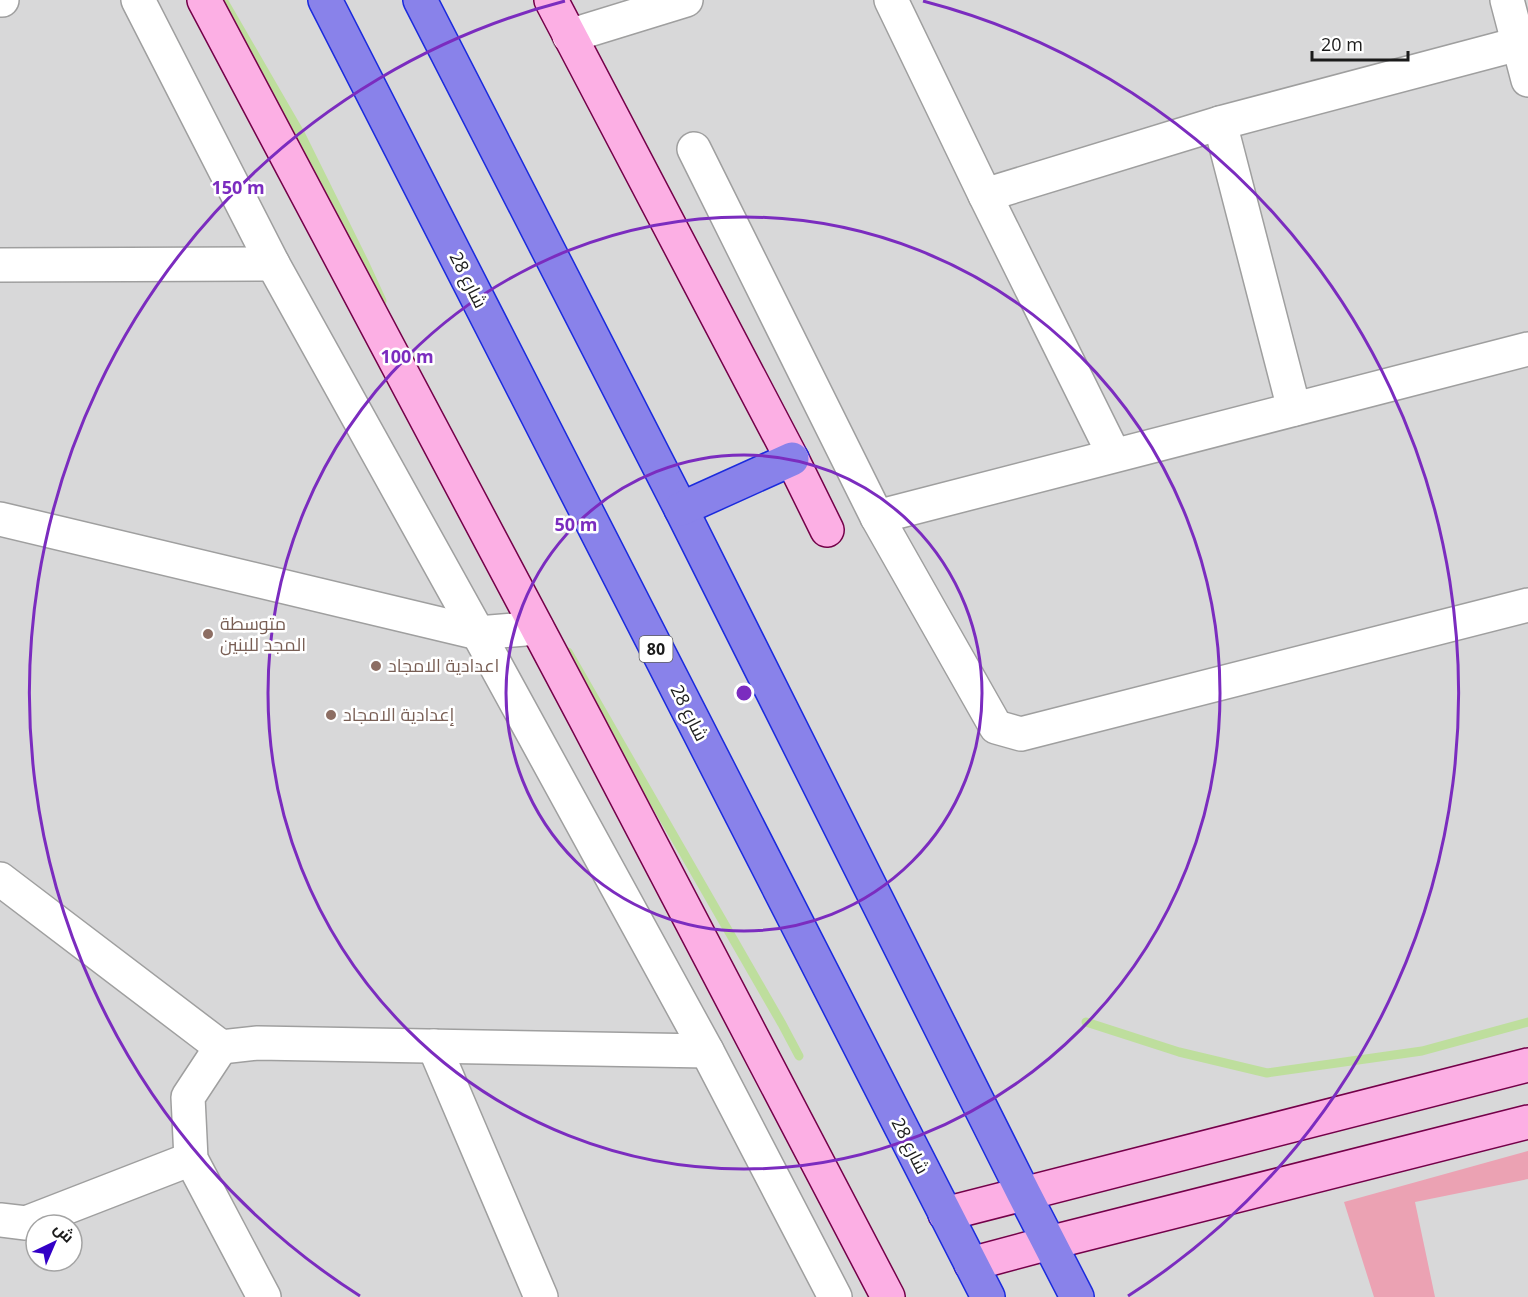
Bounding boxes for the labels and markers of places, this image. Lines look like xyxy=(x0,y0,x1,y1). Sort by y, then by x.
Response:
place label: متوسطة المجد للبنين xyxy=(220,611,306,656)
marker: متوسطة المجد للبنين xyxy=(201,627,215,641)
place label: اعدادية الامجاد xyxy=(388,653,499,677)
marker: اعدادية الامجاد xyxy=(369,659,383,673)
centre of rings xyxy=(734,683,754,703)
place label: إعدادية الامجاد xyxy=(343,702,455,726)
marker: إعدادية الامجاد xyxy=(324,708,338,722)

